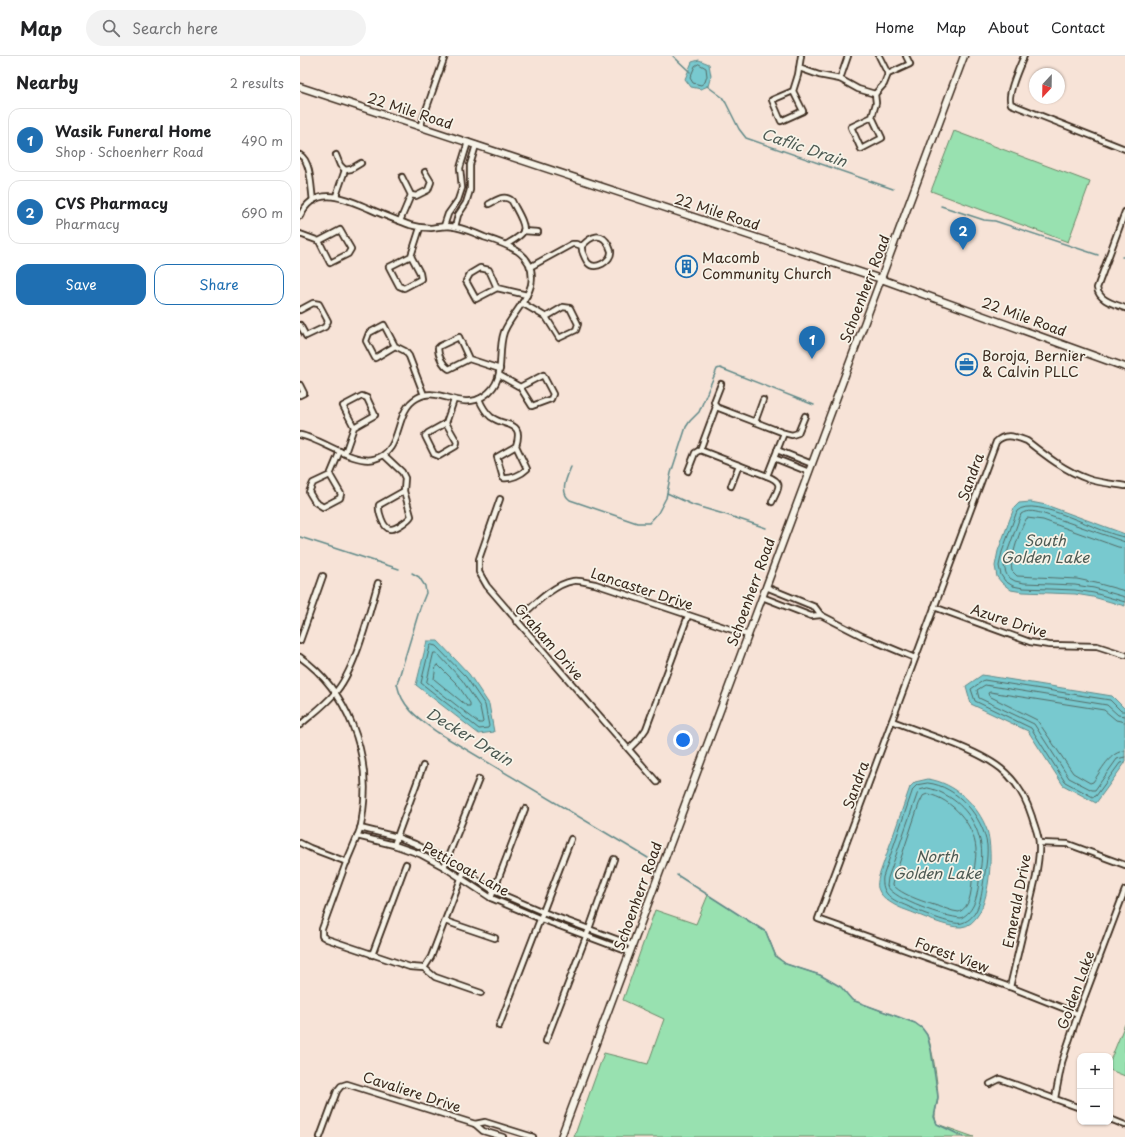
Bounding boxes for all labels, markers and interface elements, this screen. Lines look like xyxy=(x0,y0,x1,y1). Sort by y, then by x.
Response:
search box xyxy=(86,10,366,46)
text: Map xyxy=(20,14,62,42)
text: Search here xyxy=(132,16,218,39)
icon: search xyxy=(100,17,122,39)
text: Home xyxy=(875,17,914,38)
text: Map xyxy=(936,17,966,38)
text: About xyxy=(988,17,1029,38)
text: Contact xyxy=(1051,17,1105,38)
north arrow xyxy=(1029,68,1065,104)
text: Nearby xyxy=(16,69,78,95)
text: 2 results xyxy=(230,73,284,92)
street label: 22 Mile Road xyxy=(365,87,456,134)
text: Wasik Funeral Home xyxy=(55,119,211,142)
water label: Caflic Drain xyxy=(759,121,851,172)
text: 1 xyxy=(27,131,33,150)
text: 490 m xyxy=(241,131,283,150)
text: Shop · Schoenherr Road xyxy=(55,142,204,161)
street label: 22 Mile Road xyxy=(672,188,763,235)
text: CVS Pharmacy xyxy=(55,191,168,214)
text: 2 xyxy=(25,203,35,222)
text: 690 m xyxy=(241,203,283,222)
text: Pharmacy xyxy=(55,214,120,233)
pin: 2 xyxy=(950,217,976,250)
street label: Schoenherr Road xyxy=(834,232,895,346)
place label: Macomb Community Church xyxy=(702,247,832,284)
building icon: Macomb Community Church xyxy=(674,253,700,279)
button: Save xyxy=(16,264,146,305)
button: Share xyxy=(154,264,284,305)
street label: 22 Mile Road xyxy=(979,291,1069,342)
pin: 1 xyxy=(799,326,825,359)
place label: Boroja, Bernier & Calvin PLLC xyxy=(982,345,1086,382)
office icon: Boroja, Bernier & Calvin PLLC xyxy=(954,351,980,377)
street label: Sandra xyxy=(952,450,989,504)
water label: South Golden Lake xyxy=(1001,528,1090,568)
street label: Schoenherr Road xyxy=(721,534,780,649)
street label: Lancaster Drive xyxy=(588,562,696,615)
street label: Azure Drive xyxy=(968,598,1050,643)
street label: Graham Drive xyxy=(510,599,589,685)
water label: Decker Drain xyxy=(422,701,518,771)
your location xyxy=(673,730,693,750)
street label: Sandra xyxy=(837,758,874,812)
street label: Petticoat Lane xyxy=(419,836,514,901)
street label: Schoenherr Road xyxy=(608,838,667,953)
water label: North Golden Lake xyxy=(893,844,982,884)
street label: Emerald Drive xyxy=(997,852,1036,950)
street label: Forest View xyxy=(912,931,992,978)
street label: Golden Lake xyxy=(1052,947,1100,1032)
map controls xyxy=(1077,1053,1113,1125)
button: + xyxy=(1077,1053,1113,1089)
street label: Cavaliere Drive xyxy=(360,1066,464,1117)
button: − xyxy=(1077,1089,1113,1125)

